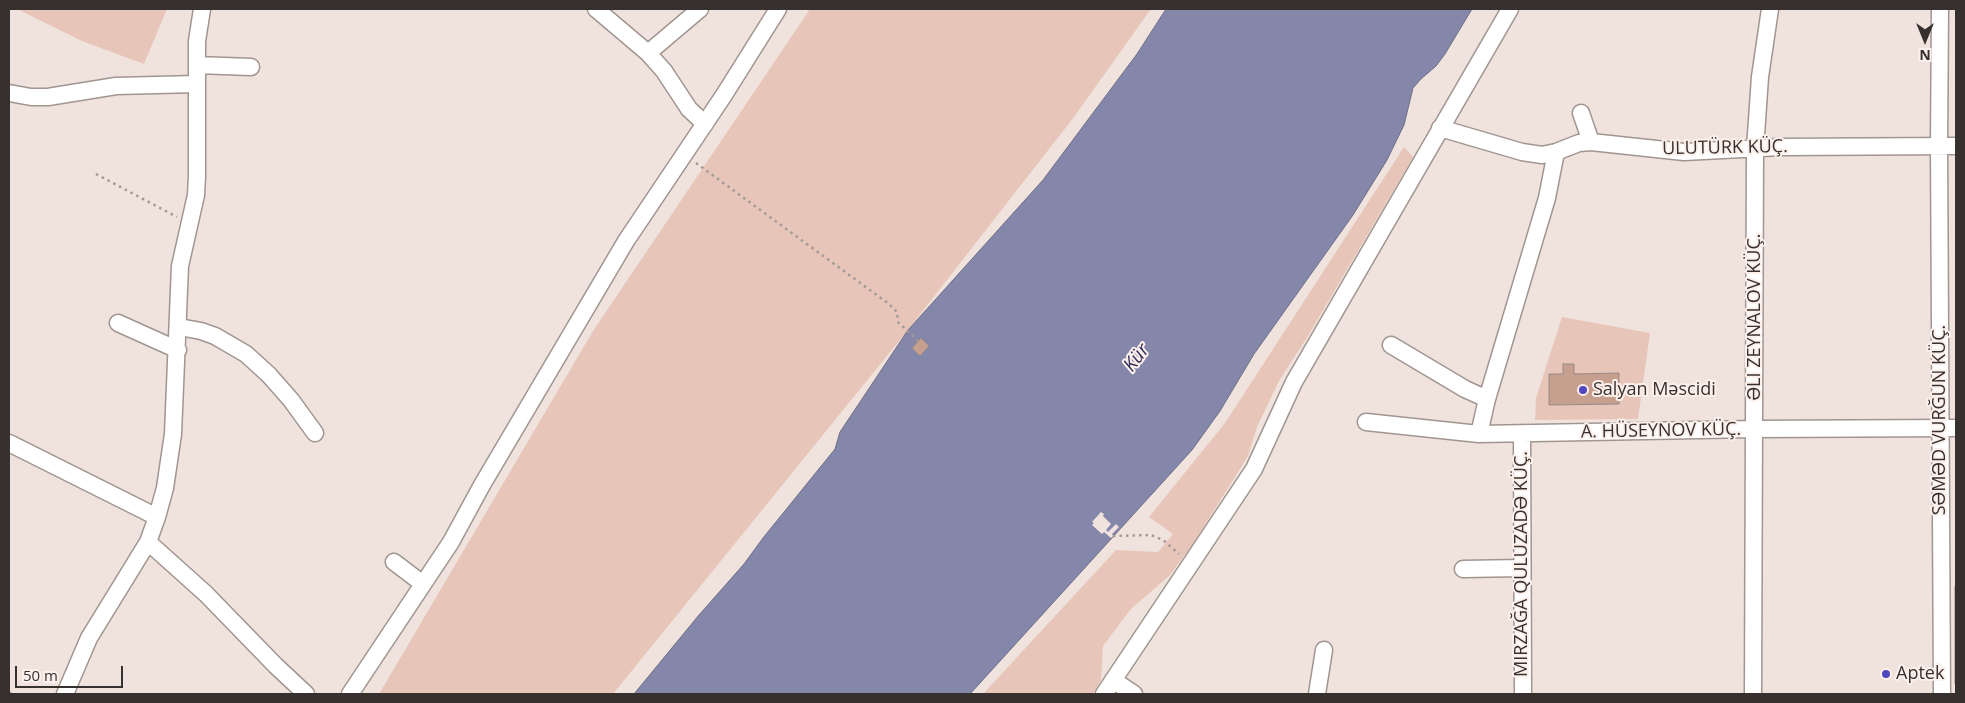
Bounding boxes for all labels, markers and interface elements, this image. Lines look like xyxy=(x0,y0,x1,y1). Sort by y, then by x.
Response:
north arrow xyxy=(1900,15,1950,65)
text: N xyxy=(1919,46,1931,65)
street label: ULUTÜRK KÜÇ. xyxy=(1662,136,1788,160)
street label: ƏLI ZEYNALOV KÜÇ. xyxy=(1744,234,1766,400)
street label: SƏMƏD VURĞUN KÜÇ. xyxy=(1929,325,1951,515)
water label: Kür xyxy=(1119,340,1155,376)
place label: Salyan Məscidi xyxy=(1593,379,1716,401)
marker: Salyan Məscidi xyxy=(1577,384,1589,396)
street label: A. HÜSEYNOV KÜÇ. xyxy=(1581,419,1741,443)
street label: MIRZAĞA QULUZADƏ KÜÇ. xyxy=(1511,451,1533,677)
scale bar xyxy=(18,656,125,688)
place label: Aptek xyxy=(1896,663,1944,685)
text: 50 m xyxy=(23,665,58,685)
marker: Aptek xyxy=(1880,668,1892,680)

